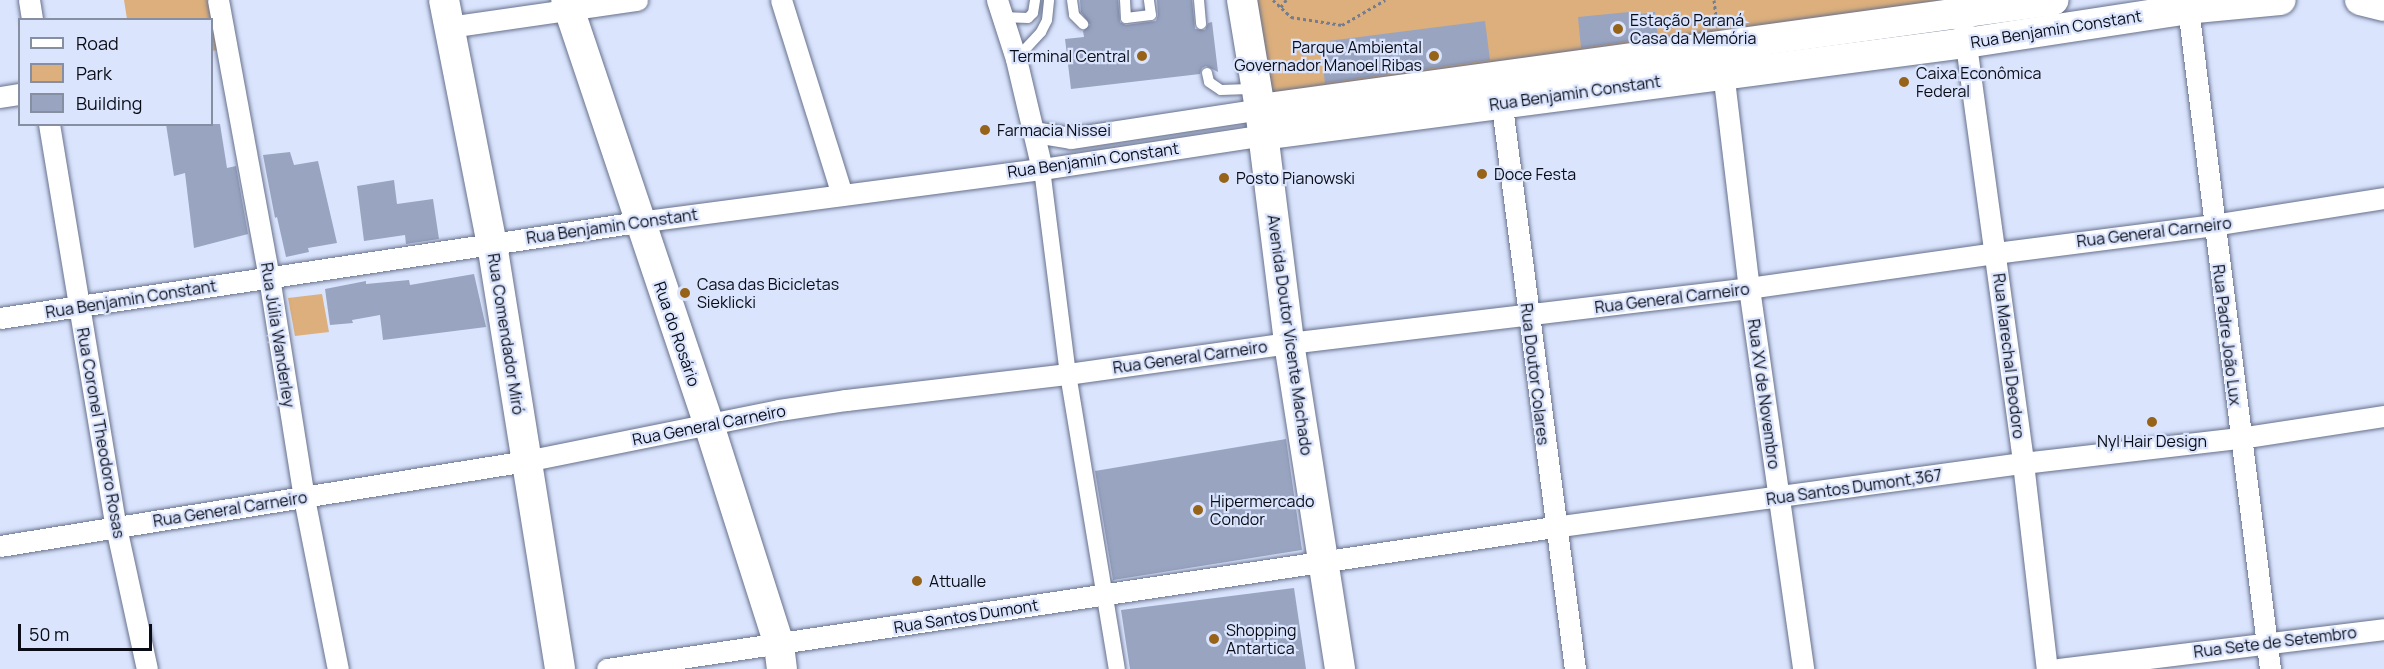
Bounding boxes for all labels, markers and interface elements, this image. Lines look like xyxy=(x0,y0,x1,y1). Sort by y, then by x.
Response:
street label: Rua Benjamin Constant xyxy=(1969,6,2143,52)
place label: Estação Paraná Casa da Memória xyxy=(1630,10,1756,48)
legend xyxy=(18,18,213,126)
marker: Estação Paraná Casa da Memória xyxy=(1611,22,1625,36)
text: Road xyxy=(76,31,119,55)
place label: Parque Ambiental Governador Manoel Ribas xyxy=(1234,37,1422,75)
place label: Terminal Central xyxy=(1009,46,1130,66)
marker: Terminal Central xyxy=(1135,49,1149,63)
marker: Parque Ambiental Governador Manoel Ribas xyxy=(1427,49,1441,63)
text: Park xyxy=(76,61,112,85)
place label: Caixa Econômica Federal xyxy=(1916,63,2041,101)
street label: Rua Benjamin Constant xyxy=(1488,71,1662,115)
marker: Caixa Econômica Federal xyxy=(1897,75,1911,89)
text: Building xyxy=(76,91,142,115)
place label: Farmacia Nissei xyxy=(997,120,1111,140)
marker: Farmacia Nissei xyxy=(978,123,992,137)
street label: Rua Benjamin Constant xyxy=(1006,138,1180,182)
place label: Doce Festa xyxy=(1494,164,1576,184)
marker: Doce Festa xyxy=(1475,167,1489,181)
place label: Posto Pianowski xyxy=(1236,168,1355,188)
marker: Posto Pianowski xyxy=(1217,171,1231,185)
street label: Rua Benjamin Constant xyxy=(525,204,699,248)
street label: Avenida Doutor Vicente Machado xyxy=(1264,213,1316,457)
street label: Rua General Carneiro xyxy=(2075,213,2233,251)
street label: Rua Comendador Miró xyxy=(484,252,528,416)
street label: Rua Júlia Wanderley xyxy=(257,261,299,409)
street label: Rua Padre João Lux xyxy=(2209,263,2245,407)
street label: Rua Marechal Deodoro xyxy=(1989,272,2029,440)
place label: Casa das Bicicletas Sieklicki xyxy=(697,274,839,312)
street label: Rua Benjamin Constant xyxy=(44,276,218,322)
street label: Rua do Rosário xyxy=(650,279,704,389)
street label: Rua General Carneiro xyxy=(1593,279,1751,317)
marker: Casa das Bicicletas Sieklicki xyxy=(678,286,692,300)
street label: Rua Doutor Colares xyxy=(1517,302,1553,446)
street label: Rua XV de Novembro xyxy=(1744,318,1784,470)
street label: Rua Coronel Theodoro Rosas xyxy=(73,326,129,540)
street label: Rua General Carneiro xyxy=(1111,337,1269,377)
street label: Rua General Carneiro xyxy=(631,401,787,449)
marker: Nyl Hair Design xyxy=(2145,415,2159,429)
place label: Nyl Hair Design xyxy=(2097,431,2207,451)
street label: Rua Santos Dumont,367 xyxy=(1765,465,1943,509)
street label: Rua General Carneiro xyxy=(152,487,308,531)
place label: Hipermercado Condor xyxy=(1210,491,1314,529)
marker: Hipermercado Condor xyxy=(1191,503,1205,517)
place label: Attualle xyxy=(929,571,986,591)
marker: Attualle xyxy=(910,574,924,588)
street label: Rua Santos Dumont xyxy=(892,595,1040,637)
scale bar xyxy=(21,612,154,650)
place label: Shopping Antartica xyxy=(1226,620,1296,658)
text: 50 m xyxy=(29,622,69,646)
street label: Rua Sete de Setembro xyxy=(2192,622,2358,662)
marker: Shopping Antartica xyxy=(1207,632,1221,646)

